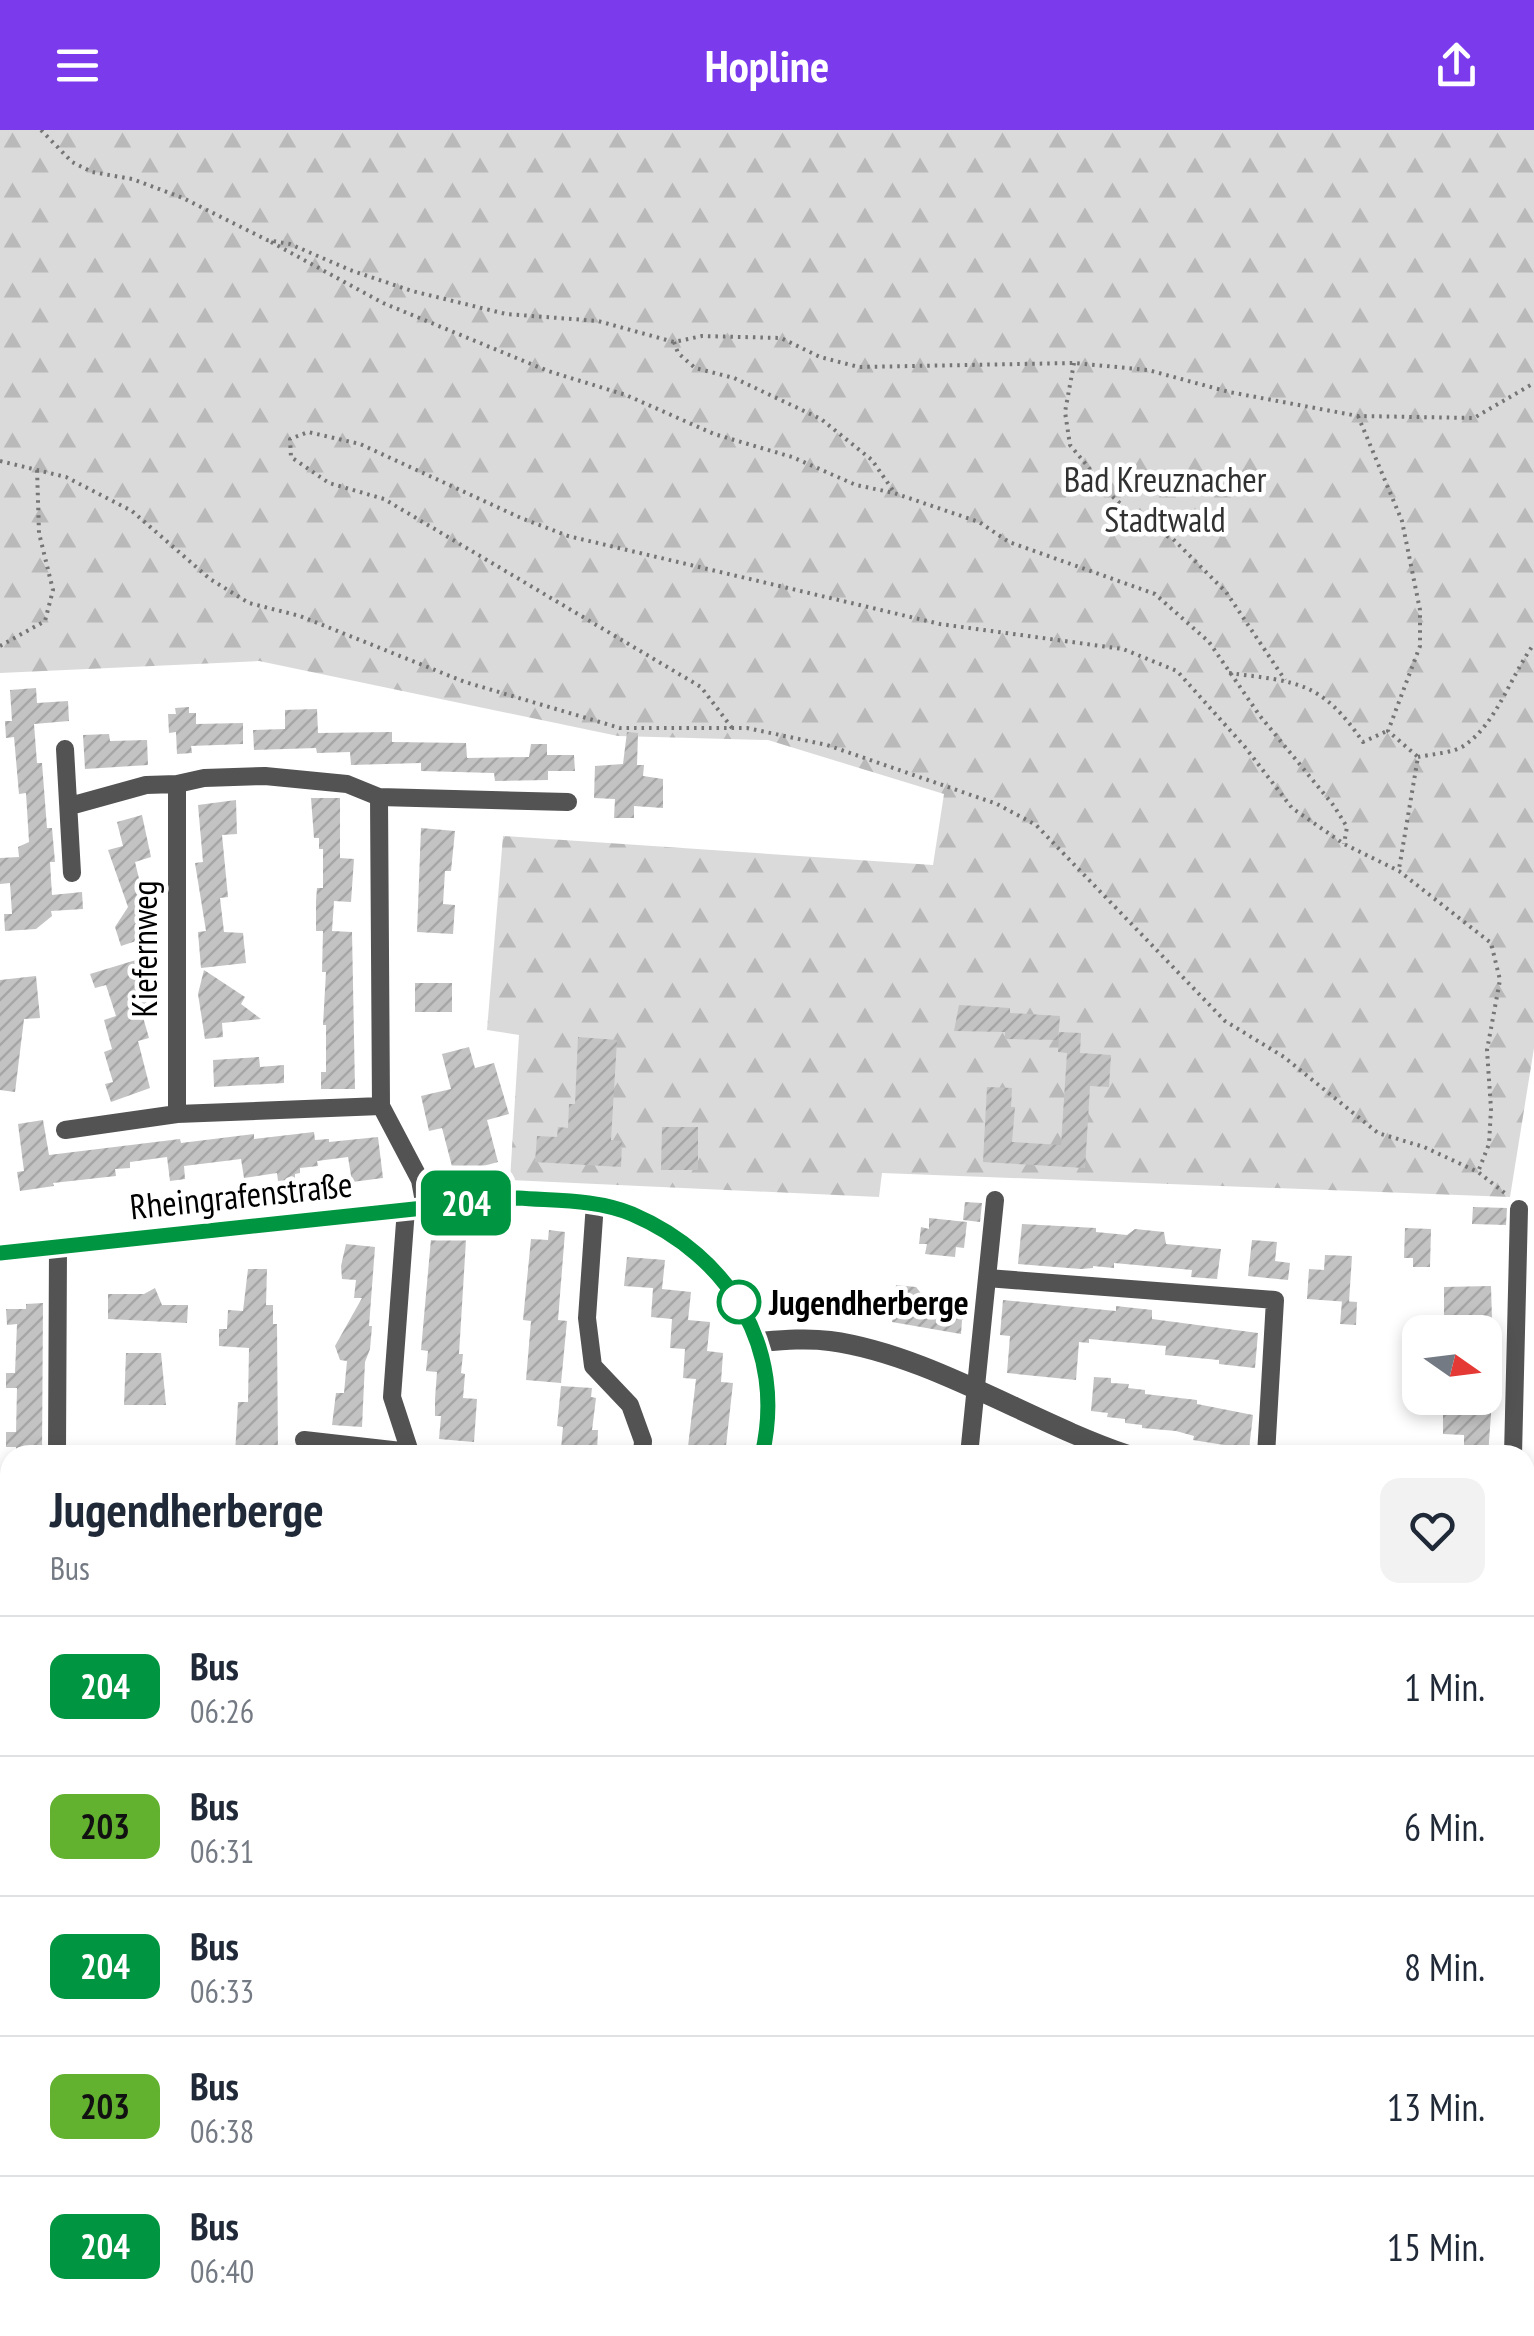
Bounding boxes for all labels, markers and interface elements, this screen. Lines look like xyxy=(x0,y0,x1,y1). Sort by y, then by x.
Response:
text: Hopline xyxy=(705,36,829,94)
icon: menu xyxy=(50,38,105,93)
icon: share xyxy=(1429,38,1484,93)
park label: Bad Kreuznacher Stadtwald xyxy=(1064,456,1267,542)
street label: Kiefernweg xyxy=(121,880,167,1018)
street label: Rheingrafenstraße xyxy=(127,1160,355,1230)
line badge: 204 xyxy=(408,1170,524,1236)
text: 204 xyxy=(441,1180,491,1226)
place label: Jugendherberge xyxy=(768,1279,969,1325)
marker: Jugendherberge xyxy=(718,1281,760,1323)
north arrow xyxy=(1402,1315,1502,1415)
map controls xyxy=(1402,1315,1502,1415)
text: Jugendherberge xyxy=(50,1478,324,1540)
button: heart xyxy=(1380,1478,1485,1583)
text: Bus xyxy=(50,1547,90,1589)
text: Bus xyxy=(190,1641,239,1690)
text: 1 Min. xyxy=(1404,1662,1485,1711)
text: 204 xyxy=(80,1663,130,1709)
text: 06:26 xyxy=(190,1690,254,1732)
text: Bus xyxy=(190,1781,239,1830)
text: 6 Min. xyxy=(1404,1802,1485,1851)
text: 203 xyxy=(80,1803,130,1849)
text: 06:31 xyxy=(190,1830,254,1872)
text: Bus xyxy=(190,1921,239,1970)
text: 8 Min. xyxy=(1404,1942,1485,1991)
text: 204 xyxy=(80,1943,130,1989)
text: 06:33 xyxy=(190,1970,254,2012)
text: Bus xyxy=(190,2061,239,2110)
text: 13 Min. xyxy=(1387,2082,1485,2131)
text: 203 xyxy=(80,2083,130,2129)
text: 06:38 xyxy=(190,2110,254,2152)
text: Bus xyxy=(190,2201,239,2250)
text: 15 Min. xyxy=(1387,2222,1485,2271)
text: 204 xyxy=(80,2223,130,2269)
text: 06:40 xyxy=(190,2250,254,2292)

